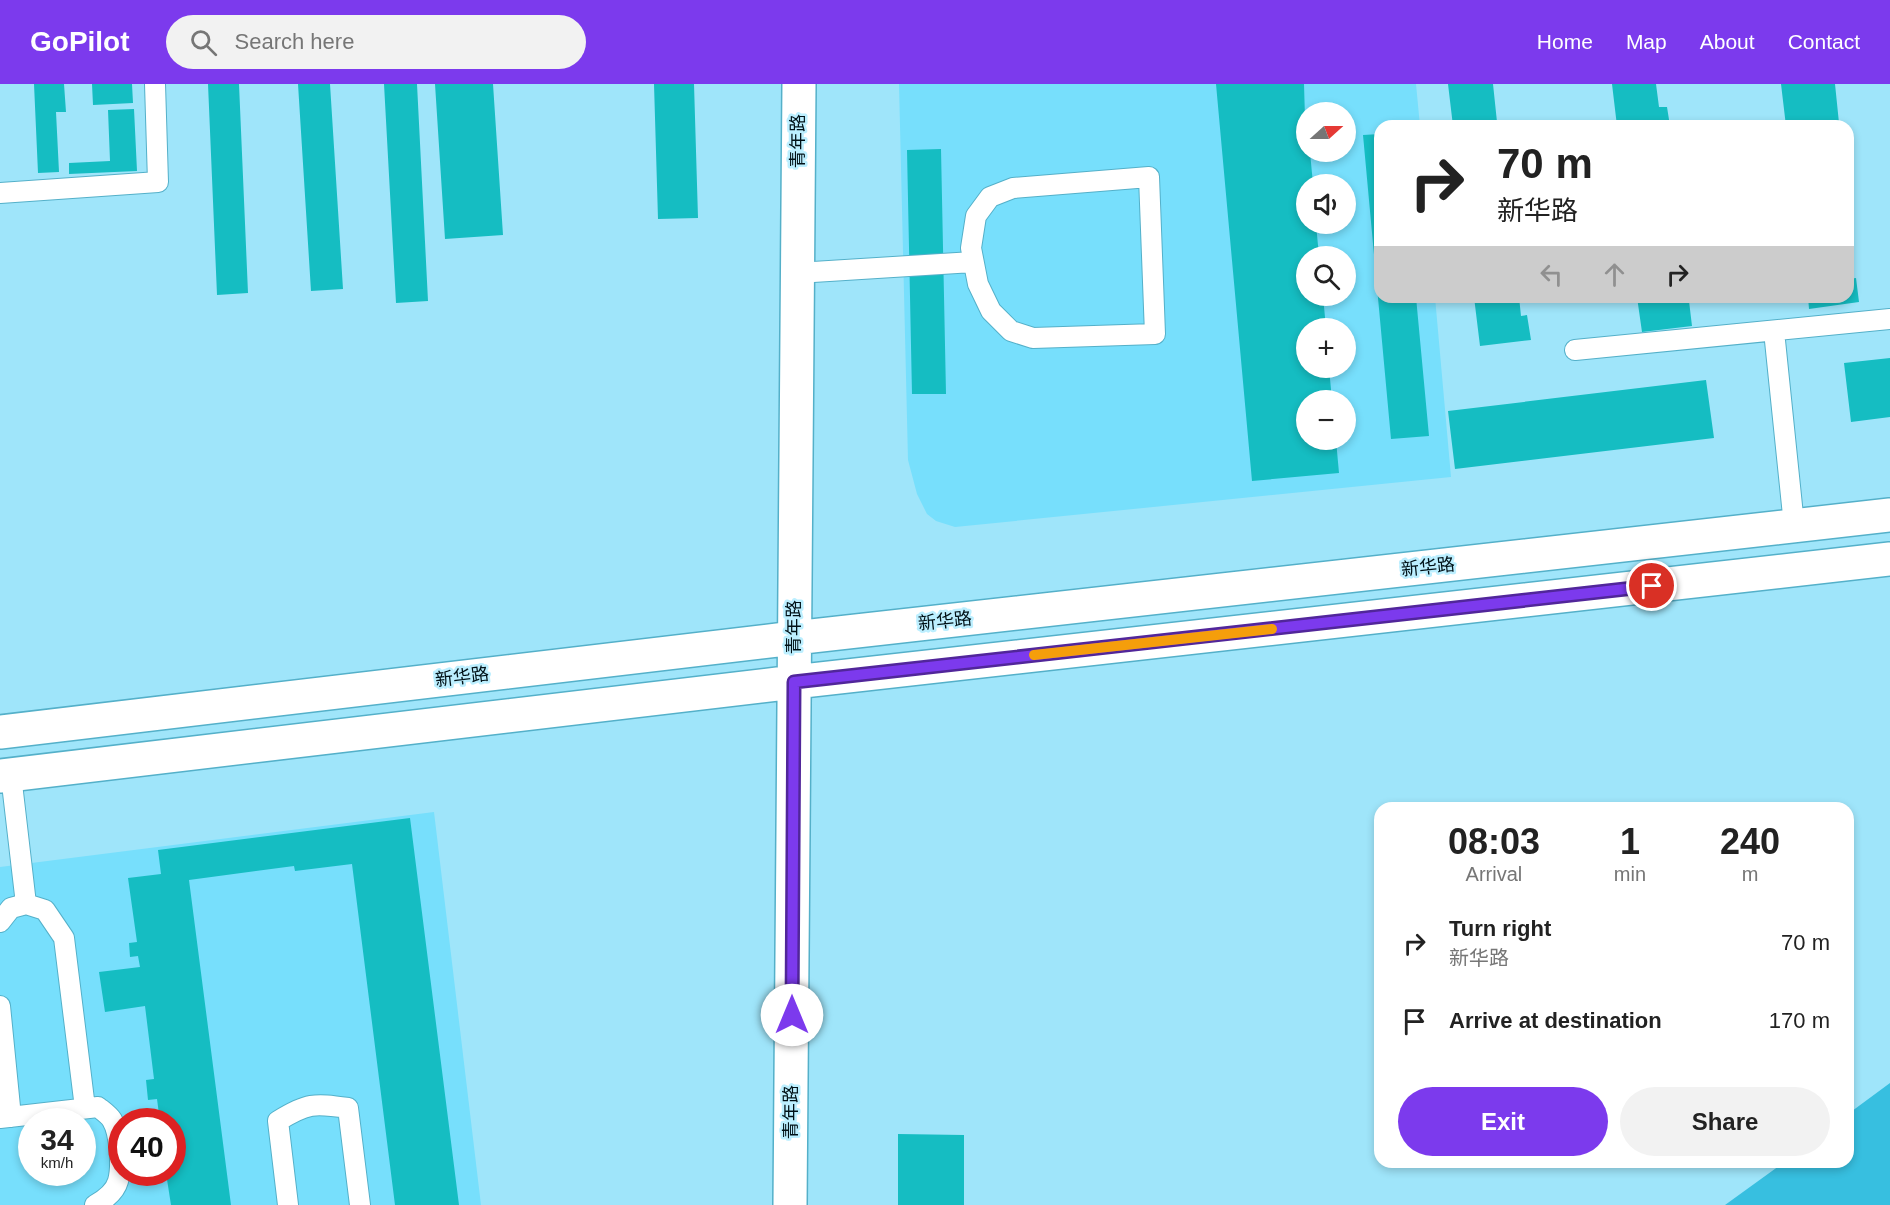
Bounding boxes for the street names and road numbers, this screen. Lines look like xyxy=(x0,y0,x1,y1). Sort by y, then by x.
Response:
street label: 青年路 xyxy=(788,114,808,168)
street label: 新华路 xyxy=(1400,554,1456,580)
street label: 青年路 xyxy=(784,600,804,654)
street label: 新华路 xyxy=(917,608,973,634)
street label: 新华路 xyxy=(434,664,490,690)
street label: 青年路 xyxy=(781,1085,801,1139)

